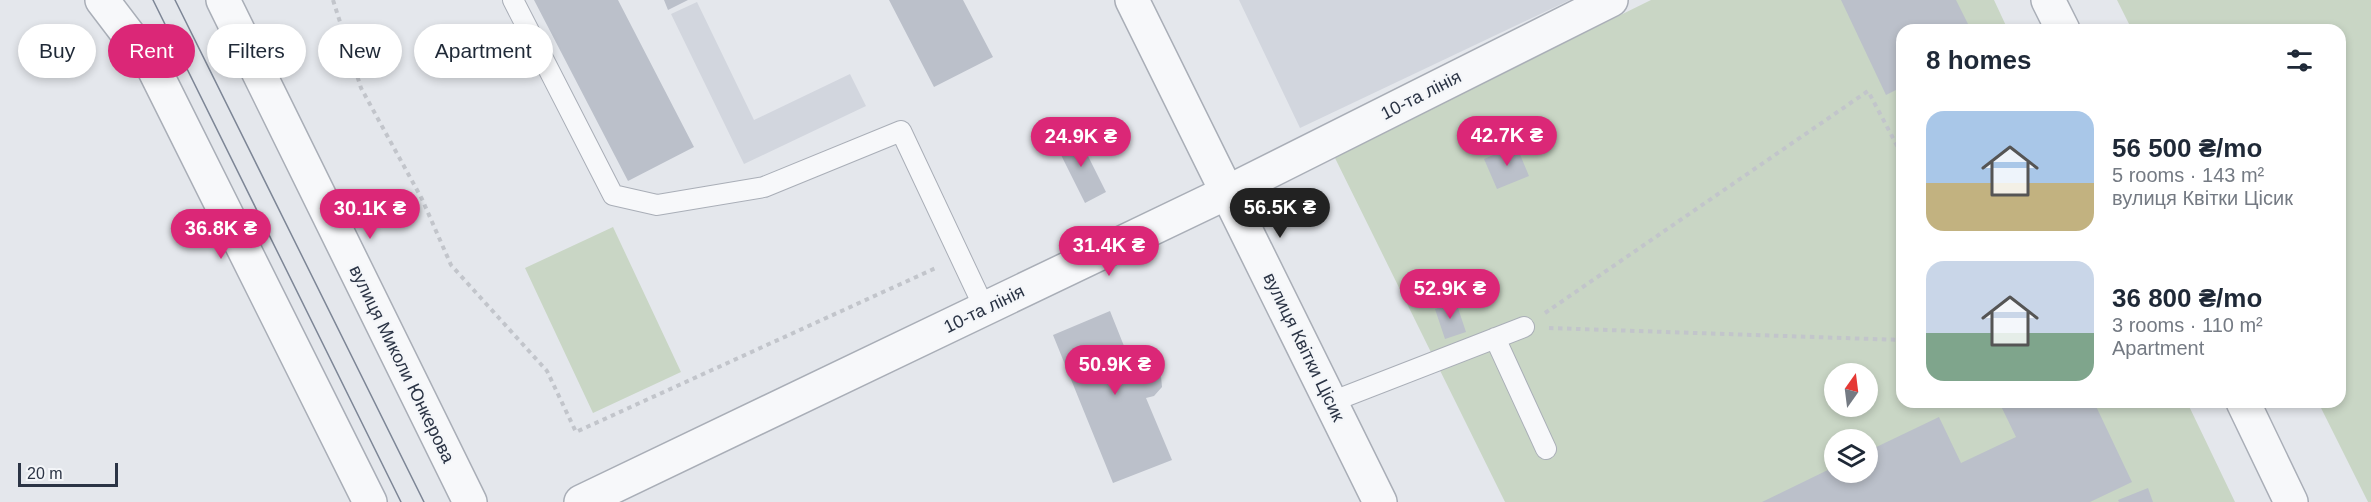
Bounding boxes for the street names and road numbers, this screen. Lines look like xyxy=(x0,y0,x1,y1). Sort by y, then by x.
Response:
street label: 10-та лінія xyxy=(1378,66,1464,124)
street label: вулиця Миколи Юнкерова xyxy=(345,262,459,467)
street label: вулиця Квітки Цісик xyxy=(1259,269,1349,425)
street label: 10-та лінія xyxy=(940,281,1028,337)

